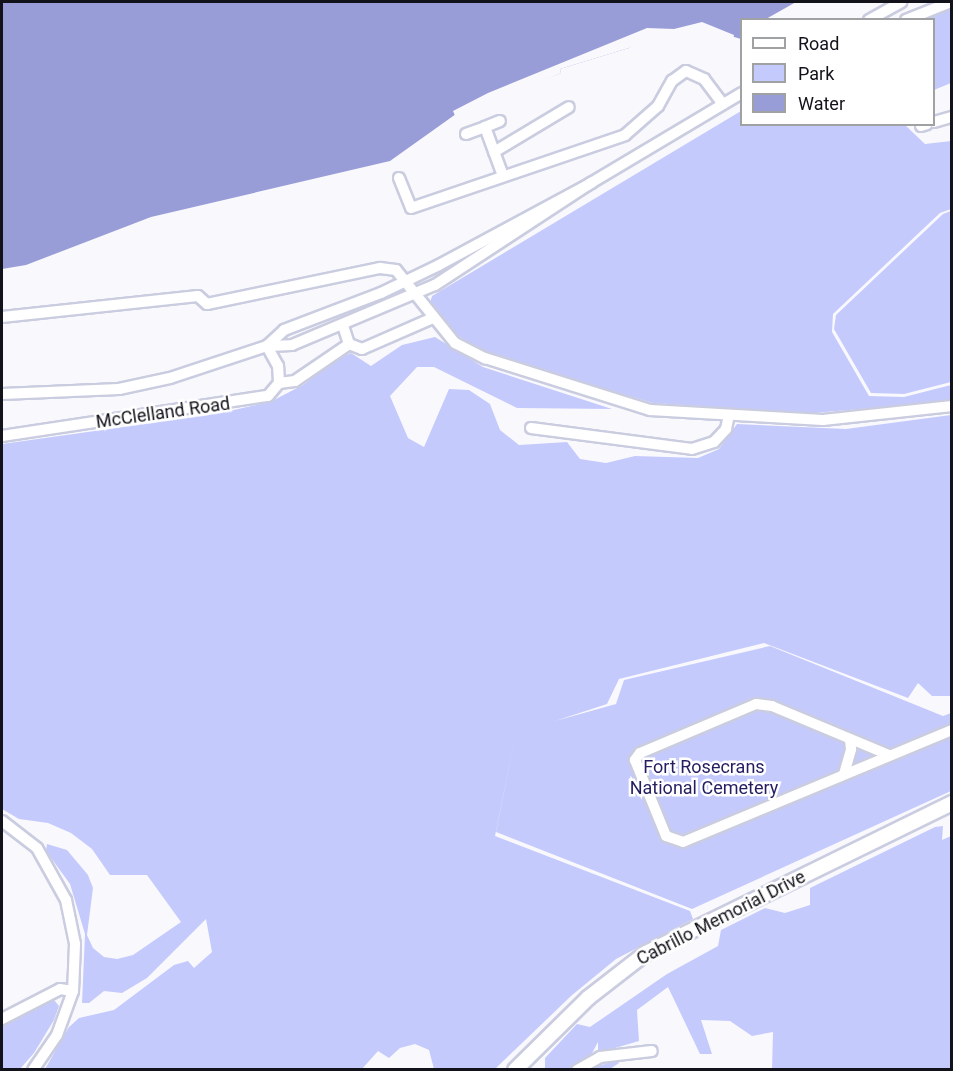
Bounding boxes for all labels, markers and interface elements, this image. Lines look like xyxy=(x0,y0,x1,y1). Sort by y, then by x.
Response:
legend xyxy=(740,18,935,126)
text: Road xyxy=(798,33,839,54)
text: Park xyxy=(798,63,834,84)
text: Water xyxy=(798,93,845,114)
street label: McClelland Road xyxy=(95,393,231,433)
park label: Fort Rosecrans National Cemetery xyxy=(630,757,778,800)
street label: Cabrillo Memorial Drive xyxy=(633,866,809,970)

